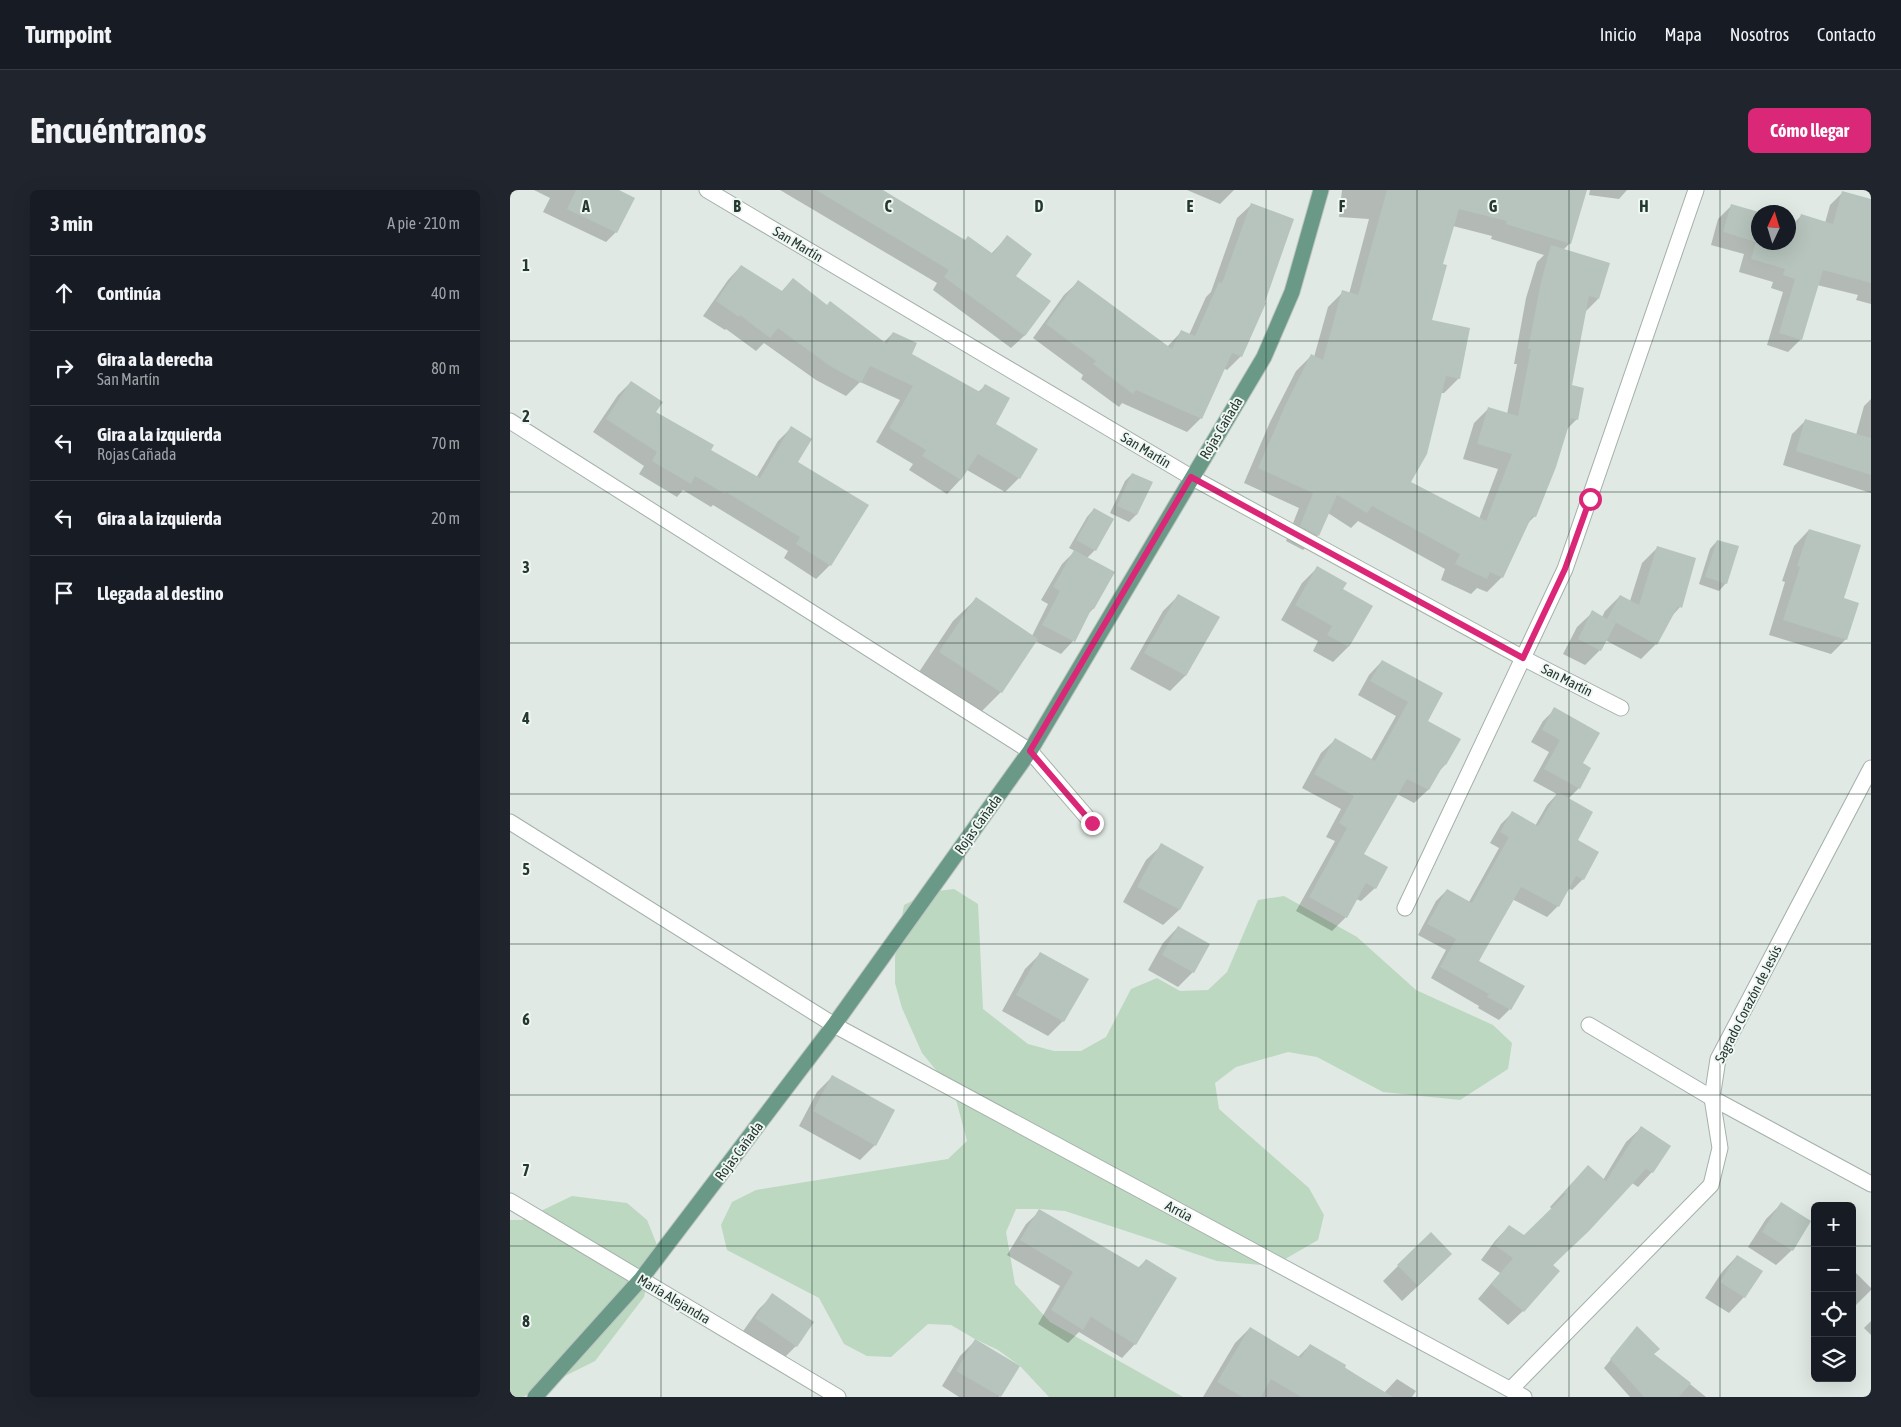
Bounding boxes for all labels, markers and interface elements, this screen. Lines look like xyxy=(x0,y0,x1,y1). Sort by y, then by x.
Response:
text: Turnpoint xyxy=(25,21,111,48)
text: Inicio xyxy=(1600,24,1636,45)
text: Mapa xyxy=(1664,24,1702,45)
text: Nosotros xyxy=(1730,24,1789,45)
text: Contacto xyxy=(1817,24,1876,45)
button: Cómo llegar xyxy=(1748,108,1871,153)
text: Encuéntranos xyxy=(30,110,206,150)
text: A xyxy=(581,197,590,215)
text: B xyxy=(733,197,741,215)
text: C xyxy=(884,197,892,215)
text: D xyxy=(1035,197,1044,215)
text: E xyxy=(1187,197,1194,215)
text: F xyxy=(1339,197,1346,215)
text: G xyxy=(1489,197,1498,215)
text: H xyxy=(1639,197,1649,215)
north arrow xyxy=(1751,205,1796,250)
text: 3 min xyxy=(50,211,93,235)
text: A pie · 210 m xyxy=(387,214,460,232)
street label: San Martín xyxy=(770,223,826,265)
text: 1 xyxy=(522,256,530,274)
icon: ahead xyxy=(50,279,78,307)
text: Continúa xyxy=(97,282,161,304)
text: 40 m xyxy=(431,284,460,302)
text: Gira a la derecha xyxy=(97,348,213,370)
icon: right xyxy=(50,354,78,382)
text: 80 m xyxy=(431,359,460,377)
text: San Martín xyxy=(97,370,160,388)
street label: Rojas Cañada xyxy=(1196,394,1246,462)
text: 2 xyxy=(522,407,530,425)
text: Gira a la izquierda xyxy=(97,423,222,445)
icon: left xyxy=(50,429,78,457)
street label: San Martín xyxy=(1118,429,1174,471)
text: 70 m xyxy=(431,434,460,452)
text: Rojas Cañada xyxy=(97,445,176,463)
route start xyxy=(1579,488,1602,511)
icon: left xyxy=(50,504,78,532)
text: Gira a la izquierda xyxy=(97,507,222,529)
text: 20 m xyxy=(431,509,460,527)
text: 3 xyxy=(522,558,530,576)
icon: arrive xyxy=(50,579,78,607)
text: Llegada al destino xyxy=(97,582,224,604)
street label: San Martín xyxy=(1539,660,1595,700)
text: 4 xyxy=(521,709,530,727)
street label: Rojas Cañada xyxy=(951,791,1005,857)
route end xyxy=(1081,812,1104,835)
text: 5 xyxy=(522,860,530,878)
street label: Sagrado Corazón de Jesús xyxy=(1711,943,1785,1065)
text: 6 xyxy=(522,1010,530,1028)
street label: Rojas Cañada xyxy=(712,1118,766,1184)
text: 7 xyxy=(522,1161,530,1179)
street label: Arrúa xyxy=(1163,1197,1195,1225)
map controls xyxy=(1811,1202,1856,1382)
button: + xyxy=(1811,1202,1856,1247)
button: − xyxy=(1811,1247,1856,1292)
street label: María Alejandra xyxy=(635,1271,713,1327)
button: locate xyxy=(1811,1292,1856,1337)
text: 8 xyxy=(522,1312,530,1330)
button: layers xyxy=(1811,1337,1856,1382)

